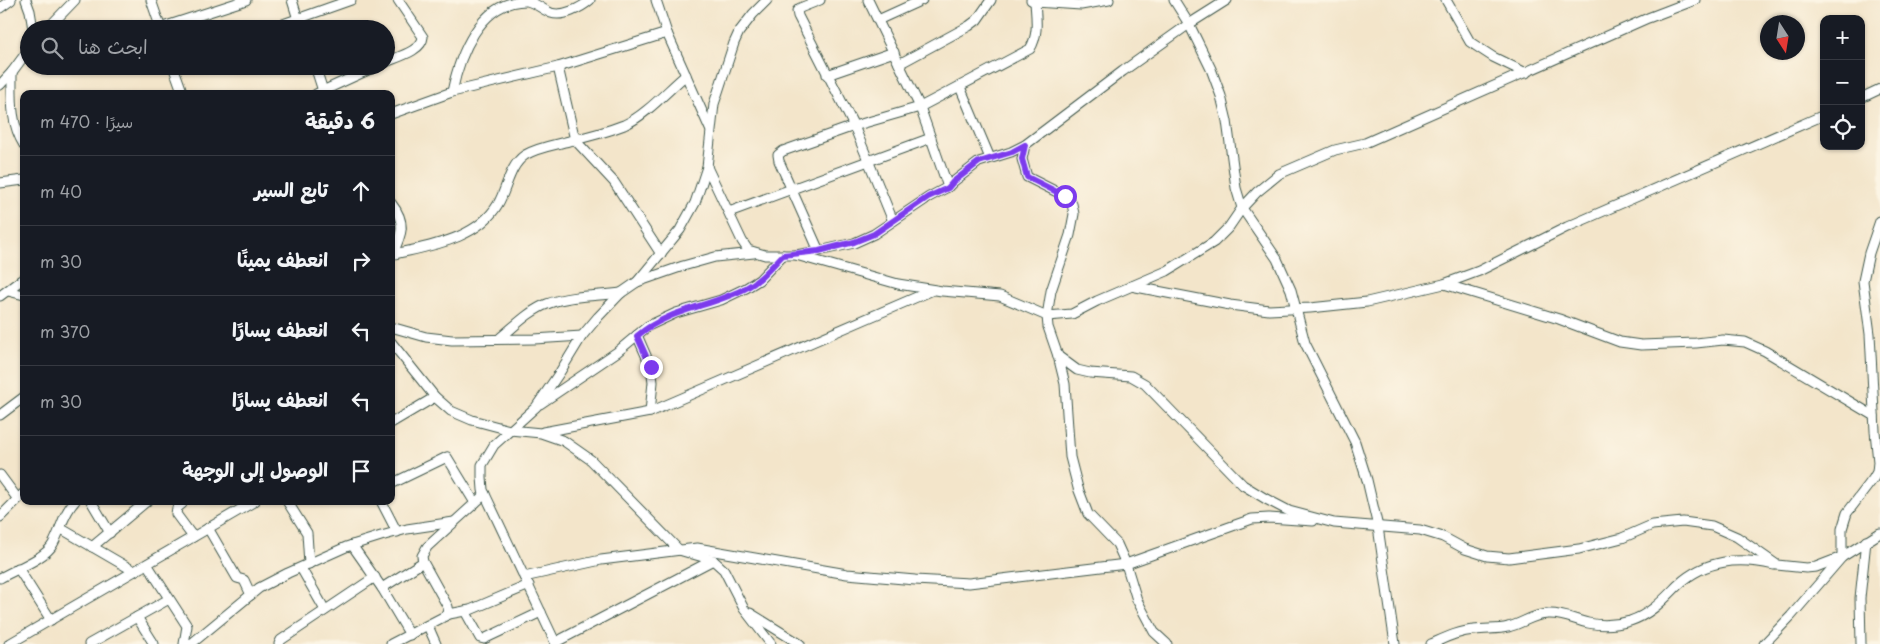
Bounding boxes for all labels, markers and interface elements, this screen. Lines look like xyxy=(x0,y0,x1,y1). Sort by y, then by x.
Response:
north arrow xyxy=(1760,15,1805,60)
map controls xyxy=(1820,15,1865,150)
button: + xyxy=(1820,15,1865,60)
search box xyxy=(20,20,395,75)
text: ابحث هنا xyxy=(78,32,148,60)
icon: search xyxy=(38,34,66,62)
button: − xyxy=(1820,60,1865,105)
text: 6 دقيقة xyxy=(305,104,375,136)
button: locate xyxy=(1820,105,1865,150)
text: سيرًا · 470 m xyxy=(40,109,133,133)
text: تابع السير xyxy=(254,175,328,203)
icon: ahead xyxy=(347,177,375,205)
text: 40 m xyxy=(40,179,82,203)
route start xyxy=(1054,185,1077,208)
text: انعطف يمينًا xyxy=(237,245,328,273)
icon: right xyxy=(347,247,375,275)
text: 30 m xyxy=(40,249,82,273)
text: انعطف يسارًا xyxy=(232,315,328,343)
icon: left xyxy=(347,317,375,345)
text: 370 m xyxy=(40,319,90,343)
route end xyxy=(640,356,663,379)
text: انعطف يسارًا xyxy=(232,385,328,413)
icon: left xyxy=(347,387,375,415)
text: 30 m xyxy=(40,389,82,413)
text: الوصول إلى الوجهة xyxy=(182,455,328,483)
icon: arrive xyxy=(347,457,375,485)

